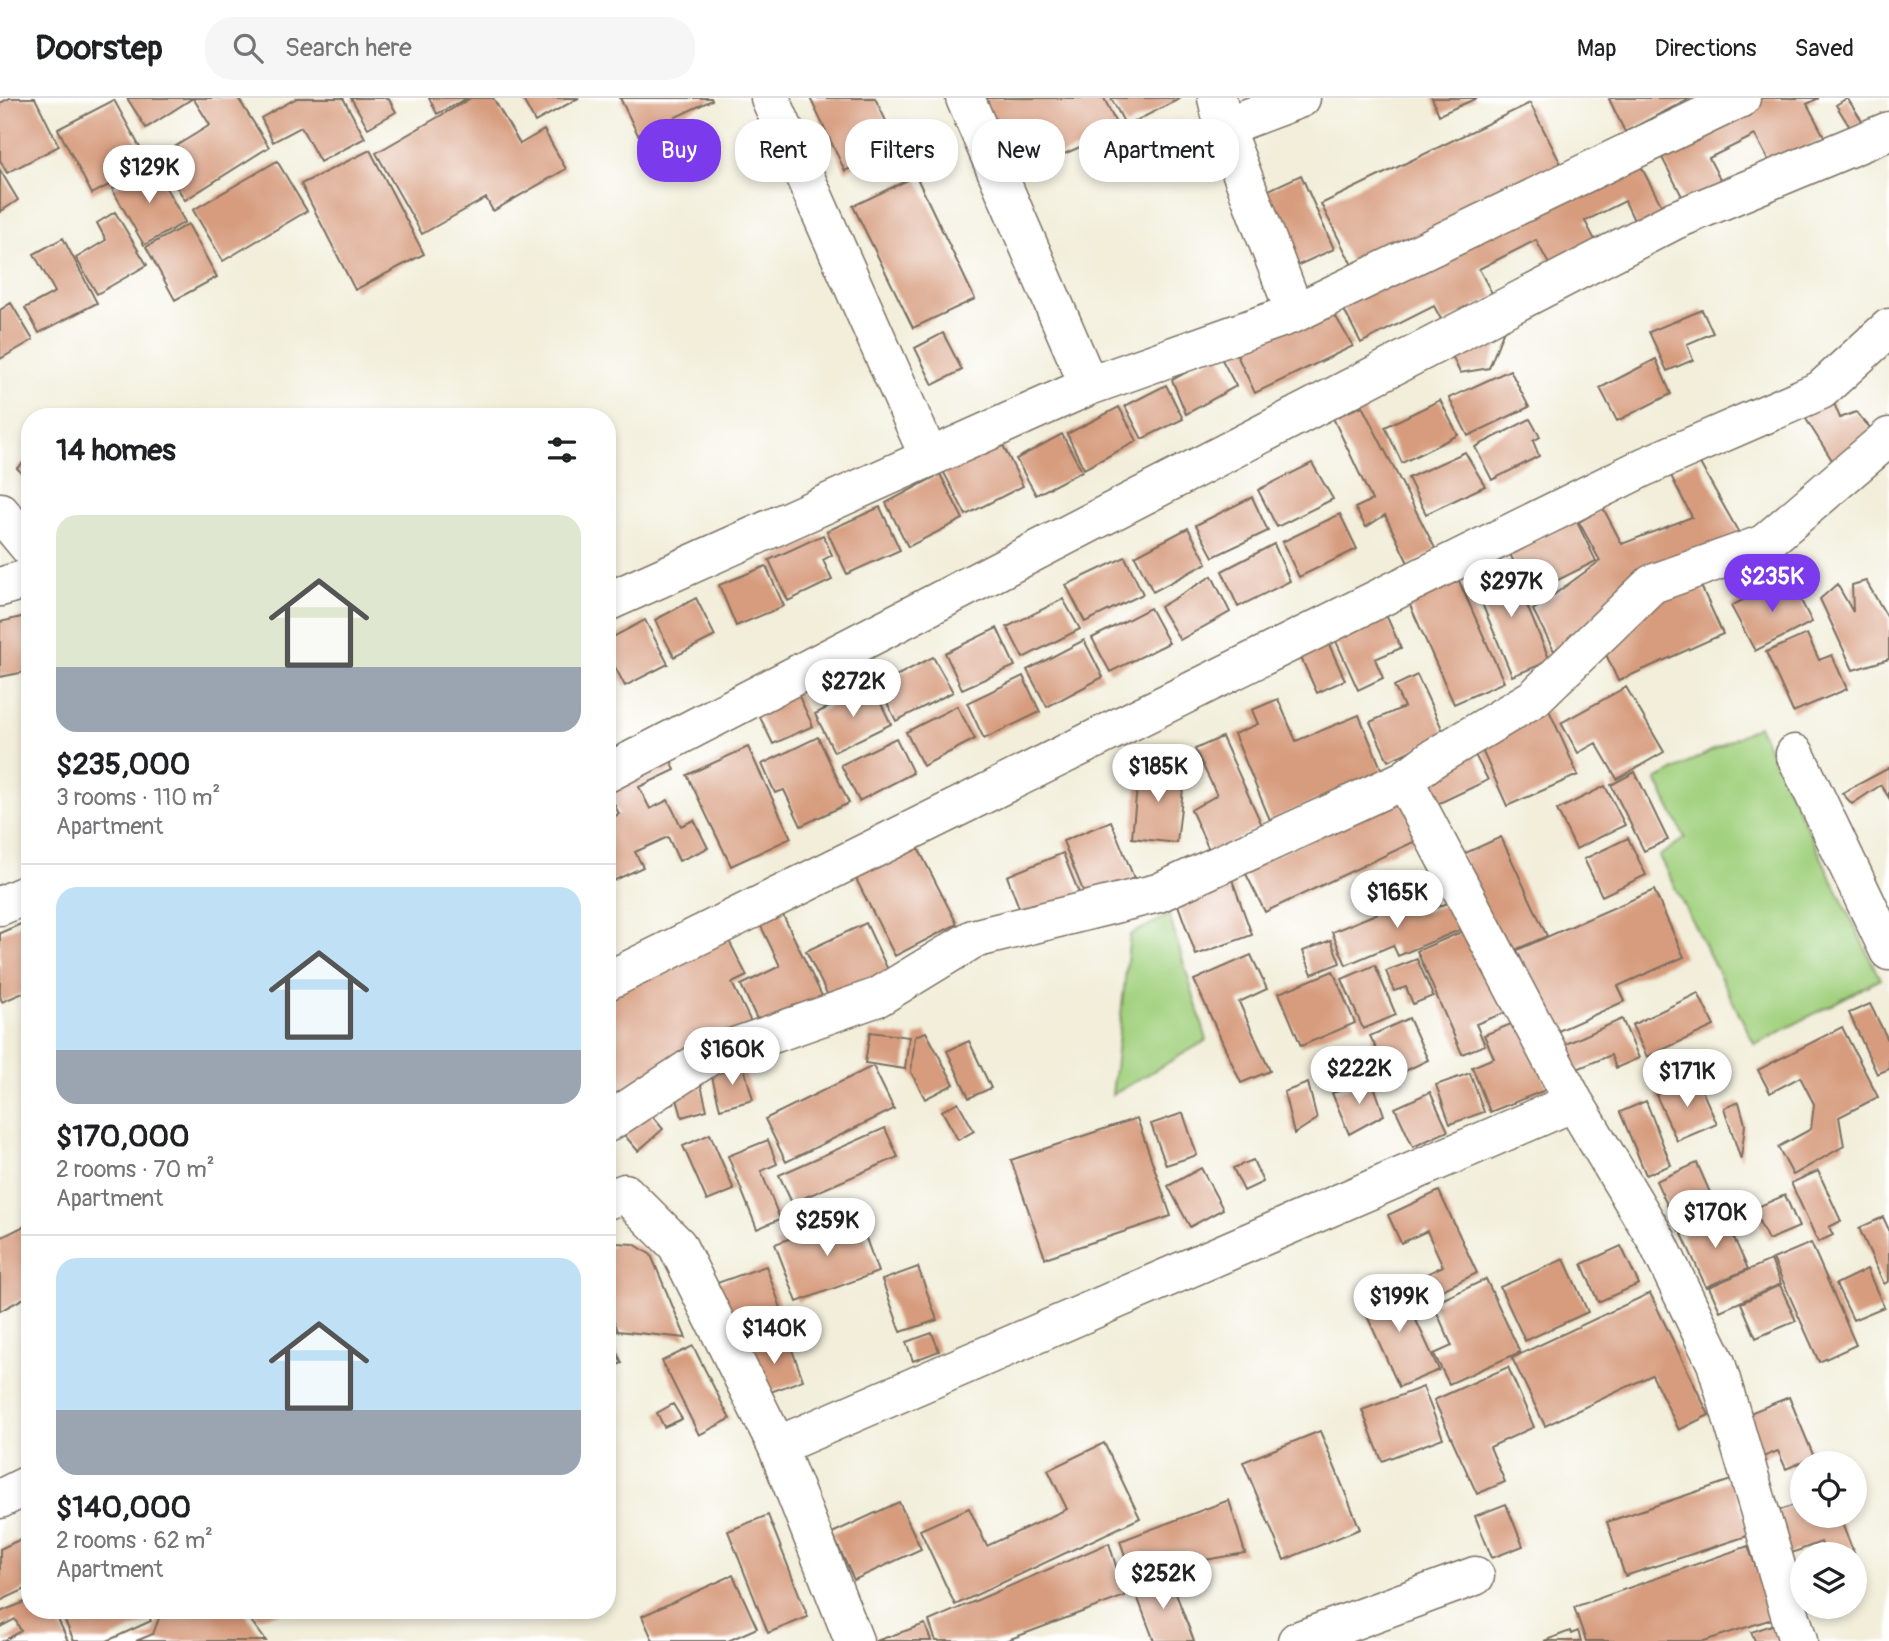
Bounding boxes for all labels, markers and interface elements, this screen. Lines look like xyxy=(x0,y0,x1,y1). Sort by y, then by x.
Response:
search box xyxy=(205,17,695,80)
text: Doorstep xyxy=(35,28,163,69)
icon: search xyxy=(229,29,267,67)
text: Search here xyxy=(285,32,412,64)
text: Map xyxy=(1577,34,1617,63)
text: Directions xyxy=(1655,34,1756,63)
text: Saved xyxy=(1794,34,1854,63)
chip: Buy xyxy=(637,119,721,182)
chip: Rent xyxy=(735,119,831,182)
chip: Filters xyxy=(845,119,958,182)
chip: New xyxy=(972,119,1065,182)
chip: Apartment xyxy=(1079,119,1239,182)
pin: $129K xyxy=(100,146,198,205)
text: $129K xyxy=(119,153,179,182)
icon: filters xyxy=(543,431,581,469)
text: 14 homes xyxy=(56,432,176,469)
pin: $235K xyxy=(1723,554,1821,614)
icon: home xyxy=(256,560,382,686)
pin: $297K xyxy=(1462,560,1560,619)
text: $235K xyxy=(1740,562,1804,591)
text: $297K xyxy=(1479,567,1543,596)
pin: $272K xyxy=(804,660,902,719)
text: $272K xyxy=(821,667,885,696)
pin: $185K xyxy=(1109,744,1207,804)
text: $235,000 xyxy=(56,746,190,783)
text: $185K xyxy=(1128,752,1188,781)
text: 3 rooms · 110 m² xyxy=(56,783,220,812)
text: Apartment xyxy=(56,812,163,841)
pin: $165K xyxy=(1348,870,1446,930)
text: $165K xyxy=(1366,878,1428,907)
icon: home xyxy=(256,932,382,1058)
pin: $160K xyxy=(683,1028,781,1087)
text: $160K xyxy=(700,1035,764,1064)
pin: $222K xyxy=(1310,1046,1408,1106)
pin: $171K xyxy=(1638,1049,1736,1109)
text: $222K xyxy=(1327,1054,1391,1083)
text: $171K xyxy=(1659,1057,1715,1086)
text: $170,000 xyxy=(56,1118,189,1155)
text: 2 rooms · 70 m² xyxy=(56,1155,215,1184)
text: Apartment xyxy=(56,1184,163,1213)
pin: $170K xyxy=(1666,1190,1764,1250)
pin: $259K xyxy=(778,1198,876,1258)
text: $170K xyxy=(1683,1198,1747,1227)
text: $259K xyxy=(795,1206,859,1235)
pin: $199K xyxy=(1350,1274,1448,1334)
text: $199K xyxy=(1369,1282,1429,1311)
icon: home xyxy=(256,1303,382,1429)
pin: $140K xyxy=(725,1306,823,1366)
text: $140K xyxy=(742,1314,806,1343)
map controls xyxy=(1790,1451,1867,1619)
button: locate xyxy=(1790,1451,1867,1528)
text: $140,000 xyxy=(56,1489,191,1526)
text: 2 rooms · 62 m² xyxy=(56,1526,213,1555)
button: layers xyxy=(1790,1542,1867,1619)
pin: $252K xyxy=(1114,1552,1212,1611)
text: Apartment xyxy=(56,1555,163,1584)
text: $252K xyxy=(1131,1559,1195,1588)

